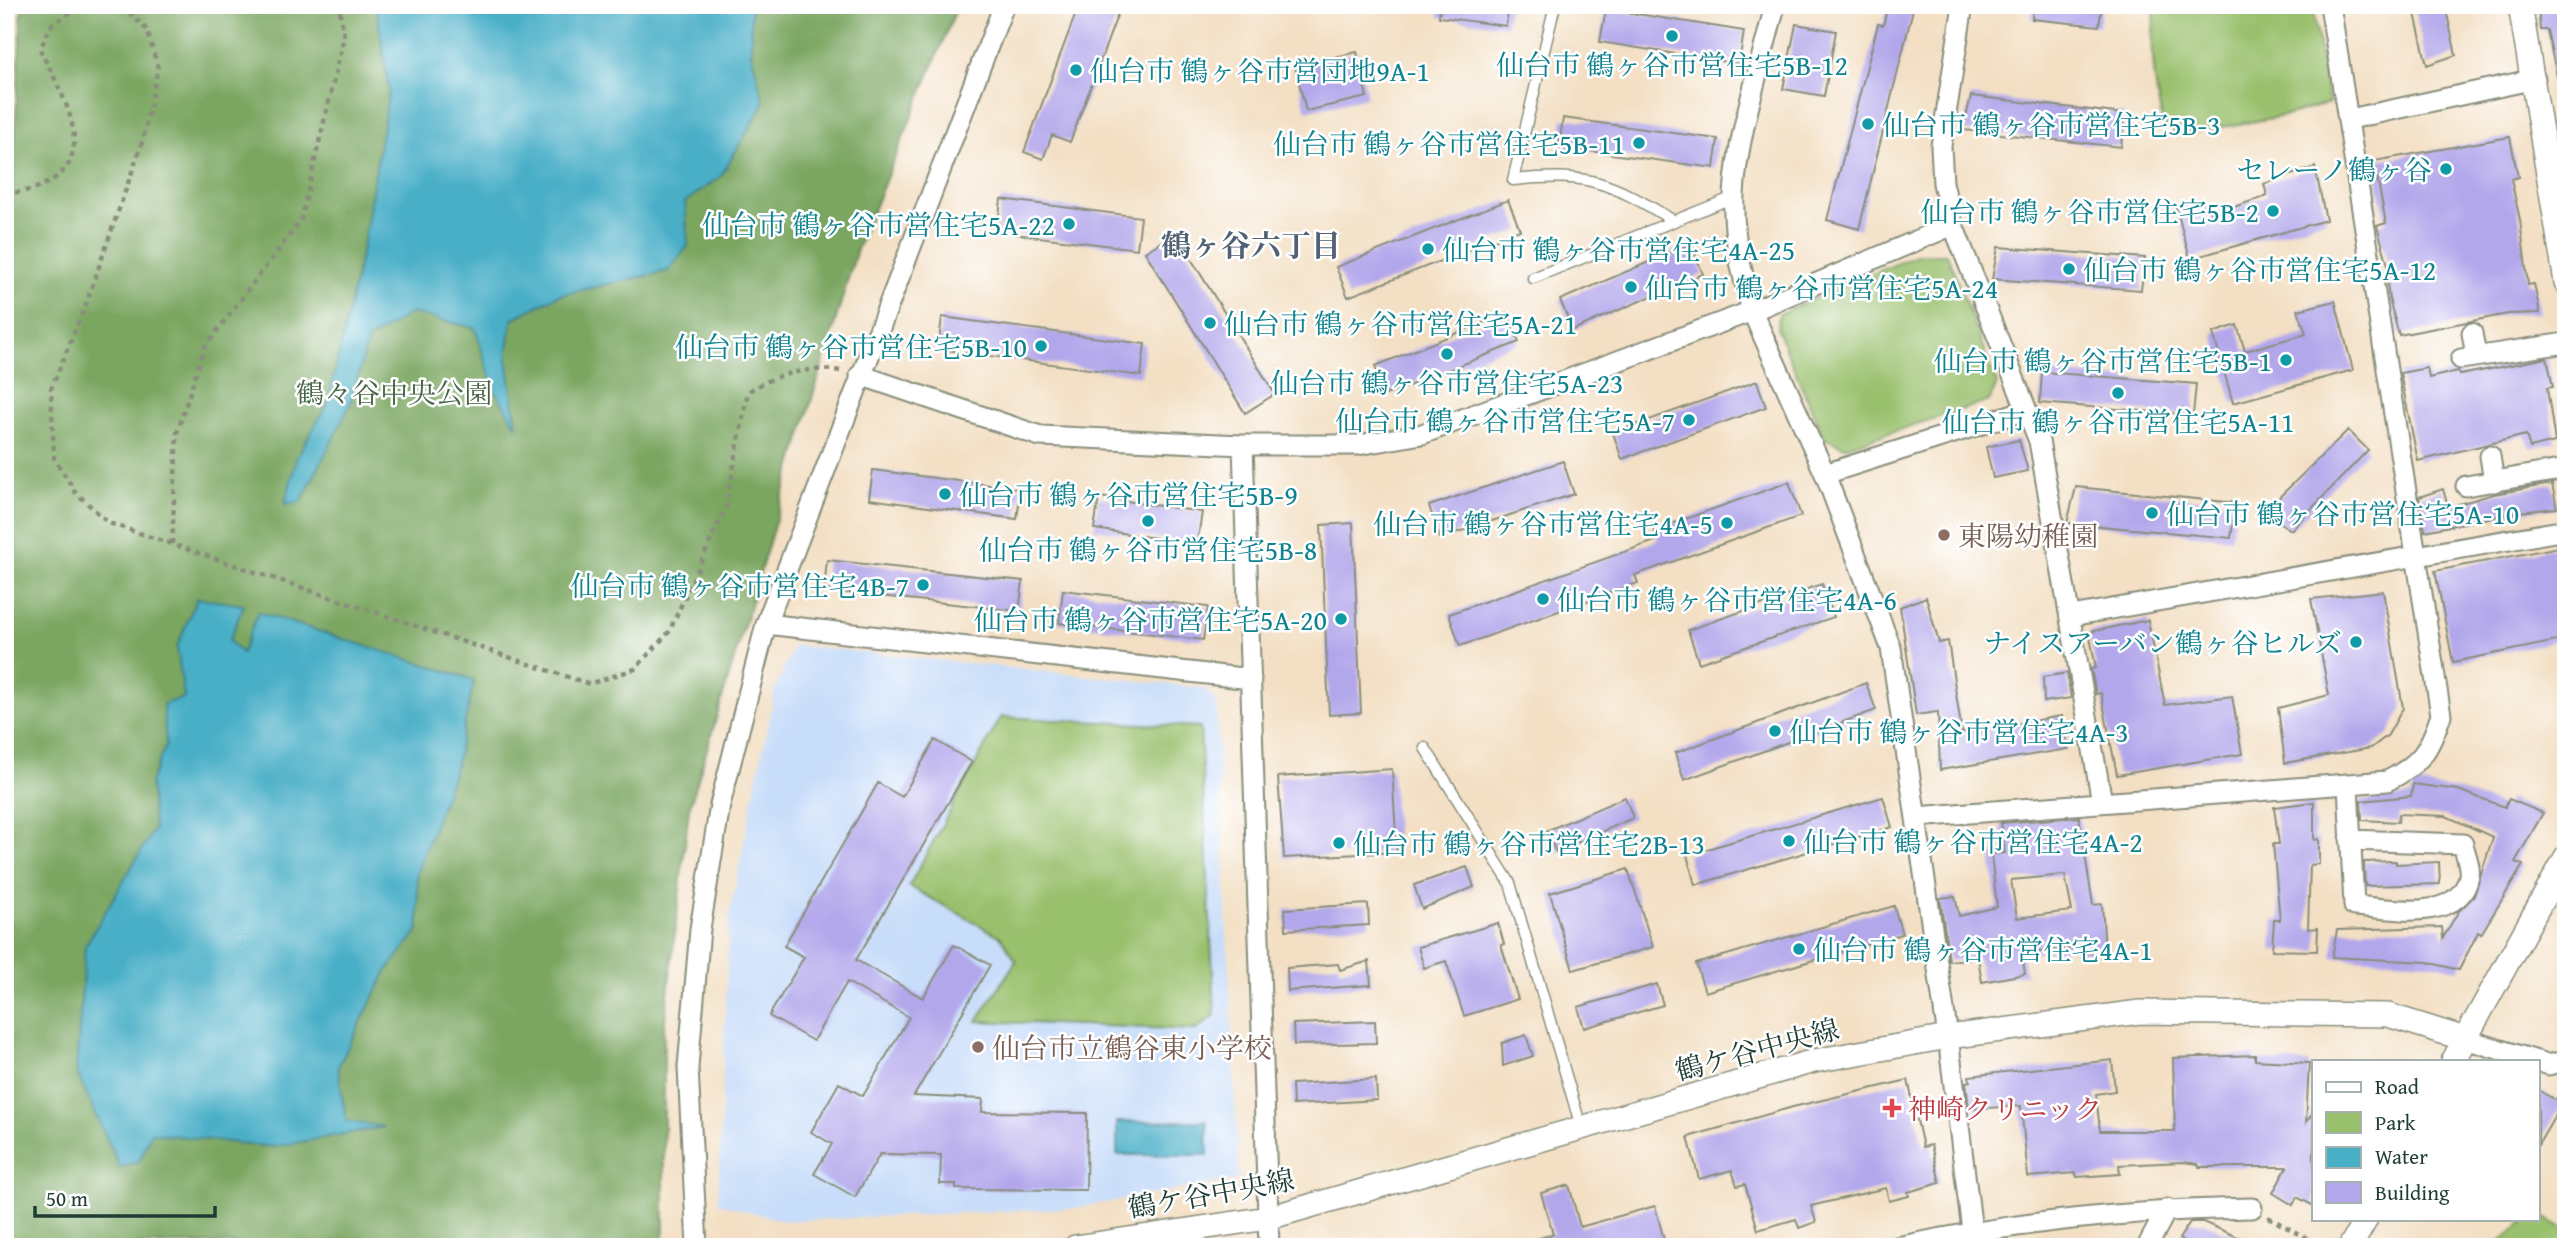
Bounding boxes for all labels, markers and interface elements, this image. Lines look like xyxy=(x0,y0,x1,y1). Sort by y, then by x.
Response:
marker: 仙台市 鶴ヶ谷市営住宅5B-12 xyxy=(1664,28,1680,44)
place label: 仙台市 鶴ヶ谷市営住宅5B-12 xyxy=(1496,44,1848,85)
place label: 仙台市 鶴ヶ谷市営団地9A-1 xyxy=(1090,50,1430,91)
marker: 仙台市 鶴ヶ谷市営団地9A-1 xyxy=(1068,62,1084,78)
place label: 仙台市 鶴ヶ谷市営住宅5B-3 xyxy=(1882,104,2221,145)
marker: 仙台市 鶴ヶ谷市営住宅5B-3 xyxy=(1860,116,1876,132)
place label: 仙台市 鶴ヶ谷市営住宅5B-11 xyxy=(1273,123,1625,164)
marker: 仙台市 鶴ヶ谷市営住宅5B-11 xyxy=(1631,135,1647,151)
place label: セレーノ鶴ヶ谷 xyxy=(2237,149,2432,190)
marker: セレーノ鶴ヶ谷 xyxy=(2438,161,2454,177)
place label: 仙台市 鶴ヶ谷市営住宅5B-2 xyxy=(1920,191,2259,232)
marker: 仙台市 鶴ヶ谷市営住宅5B-2 xyxy=(2265,203,2281,219)
place label: 仙台市 鶴ヶ谷市営住宅5A-22 xyxy=(702,204,1055,245)
marker: 仙台市 鶴ヶ谷市営住宅5A-22 xyxy=(1061,216,1077,232)
district label: 鶴ヶ谷六丁目 xyxy=(1161,223,1341,267)
place label: 仙台市 鶴ヶ谷市営住宅4A-25 xyxy=(1442,229,1795,270)
marker: 仙台市 鶴ヶ谷市営住宅4A-25 xyxy=(1420,241,1436,257)
place label: 仙台市 鶴ヶ谷市営住宅5A-12 xyxy=(2083,249,2436,290)
marker: 仙台市 鶴ヶ谷市営住宅5A-12 xyxy=(2061,261,2077,277)
place label: 仙台市 鶴ヶ谷市営住宅5A-24 xyxy=(1645,267,1998,308)
marker: 仙台市 鶴ヶ谷市営住宅5A-24 xyxy=(1623,279,1639,295)
place label: 仙台市 鶴ヶ谷市営住宅5A-21 xyxy=(1224,303,1577,344)
marker: 仙台市 鶴ヶ谷市営住宅5A-21 xyxy=(1202,315,1218,331)
place label: 仙台市 鶴ヶ谷市営住宅5B-10 xyxy=(675,326,1027,367)
marker: 仙台市 鶴ヶ谷市営住宅5B-10 xyxy=(1033,338,1049,354)
place label: 仙台市 鶴ヶ谷市営住宅5B-1 xyxy=(1933,340,2272,381)
marker: 仙台市 鶴ヶ谷市営住宅5A-23 xyxy=(1439,346,1455,362)
marker: 仙台市 鶴ヶ谷市営住宅5B-1 xyxy=(2278,352,2294,368)
place label: 仙台市 鶴ヶ谷市営住宅5A-23 xyxy=(1270,362,1624,403)
park label: 鶴々谷中央公園 xyxy=(296,372,492,413)
marker: 仙台市 鶴ヶ谷市営住宅5A-11 xyxy=(2110,385,2126,401)
place label: 仙台市 鶴ヶ谷市営住宅5A-7 xyxy=(1335,400,1675,441)
place label: 仙台市 鶴ヶ谷市営住宅5A-11 xyxy=(1941,401,2295,442)
marker: 仙台市 鶴ヶ谷市営住宅5A-7 xyxy=(1681,412,1697,428)
place label: 仙台市 鶴ヶ谷市営住宅5B-9 xyxy=(959,474,1298,515)
marker: 仙台市 鶴ヶ谷市営住宅5B-9 xyxy=(937,486,953,502)
place label: 仙台市 鶴ヶ谷市営住宅5A-10 xyxy=(2166,493,2519,534)
place label: 仙台市 鶴ヶ谷市営住宅4A-5 xyxy=(1373,503,1713,544)
marker: 仙台市 鶴ヶ谷市営住宅5A-10 xyxy=(2144,505,2160,521)
marker: 仙台市 鶴ヶ谷市営住宅5B-8 xyxy=(1140,513,1156,529)
marker: 仙台市 鶴ヶ谷市営住宅4A-5 xyxy=(1719,515,1735,531)
place label: 東陽幼稚園 xyxy=(1958,515,2098,556)
marker: 東陽幼稚園 xyxy=(1936,527,1952,543)
place label: 仙台市 鶴ヶ谷市営住宅5B-8 xyxy=(979,529,1317,570)
place label: 仙台市 鶴ヶ谷市営住宅4B-7 xyxy=(570,565,909,606)
marker: 仙台市 鶴ヶ谷市営住宅4B-7 xyxy=(915,577,931,593)
place label: 仙台市 鶴ヶ谷市営住宅4A-6 xyxy=(1557,579,1897,620)
marker: 仙台市 鶴ヶ谷市営住宅4A-6 xyxy=(1535,591,1551,607)
place label: 仙台市 鶴ヶ谷市営住宅5A-20 xyxy=(974,599,1327,640)
marker: 仙台市 鶴ヶ谷市営住宅5A-20 xyxy=(1333,611,1349,627)
place label: ナイスアーバン鶴ヶ谷ヒルズ xyxy=(1983,622,2342,663)
marker: ナイスアーバン鶴ヶ谷ヒルズ xyxy=(2348,634,2364,650)
place label: 仙台市 鶴ヶ谷市営住宅4A-3 xyxy=(1789,711,2129,752)
marker: 仙台市 鶴ヶ谷市営住宅4A-3 xyxy=(1767,723,1783,739)
place label: 仙台市 鶴ヶ谷市営住宅4A-2 xyxy=(1803,821,2143,862)
place label: 仙台市 鶴ヶ谷市営住宅2B-13 xyxy=(1353,823,1705,864)
marker: 仙台市 鶴ヶ谷市営住宅4A-2 xyxy=(1781,833,1797,849)
marker: 仙台市 鶴ヶ谷市営住宅2B-13 xyxy=(1331,835,1347,851)
place label: 仙台市 鶴ヶ谷市営住宅4A-1 xyxy=(1813,929,2153,970)
marker: 仙台市 鶴ヶ谷市営住宅4A-1 xyxy=(1791,941,1807,957)
street label: 鶴ケ谷中央線 xyxy=(1671,1007,1843,1091)
place label: 仙台市立鶴谷東小学校 xyxy=(992,1027,1272,1068)
marker: 仙台市立鶴谷東小学校 xyxy=(970,1039,986,1055)
legend xyxy=(2312,1060,2540,1220)
text: Road xyxy=(2375,1071,2420,1102)
place label: 神崎クリニック xyxy=(1908,1088,2102,1129)
marker: 神崎クリニック xyxy=(1882,1098,1902,1118)
text: Park xyxy=(2375,1107,2416,1138)
text: Water xyxy=(2375,1141,2428,1172)
street label: 鶴ケ谷中央線 xyxy=(1125,1158,1297,1228)
scale bar xyxy=(35,1175,215,1219)
text: Building xyxy=(2375,1177,2450,1208)
text: 50 m xyxy=(46,1183,88,1214)

